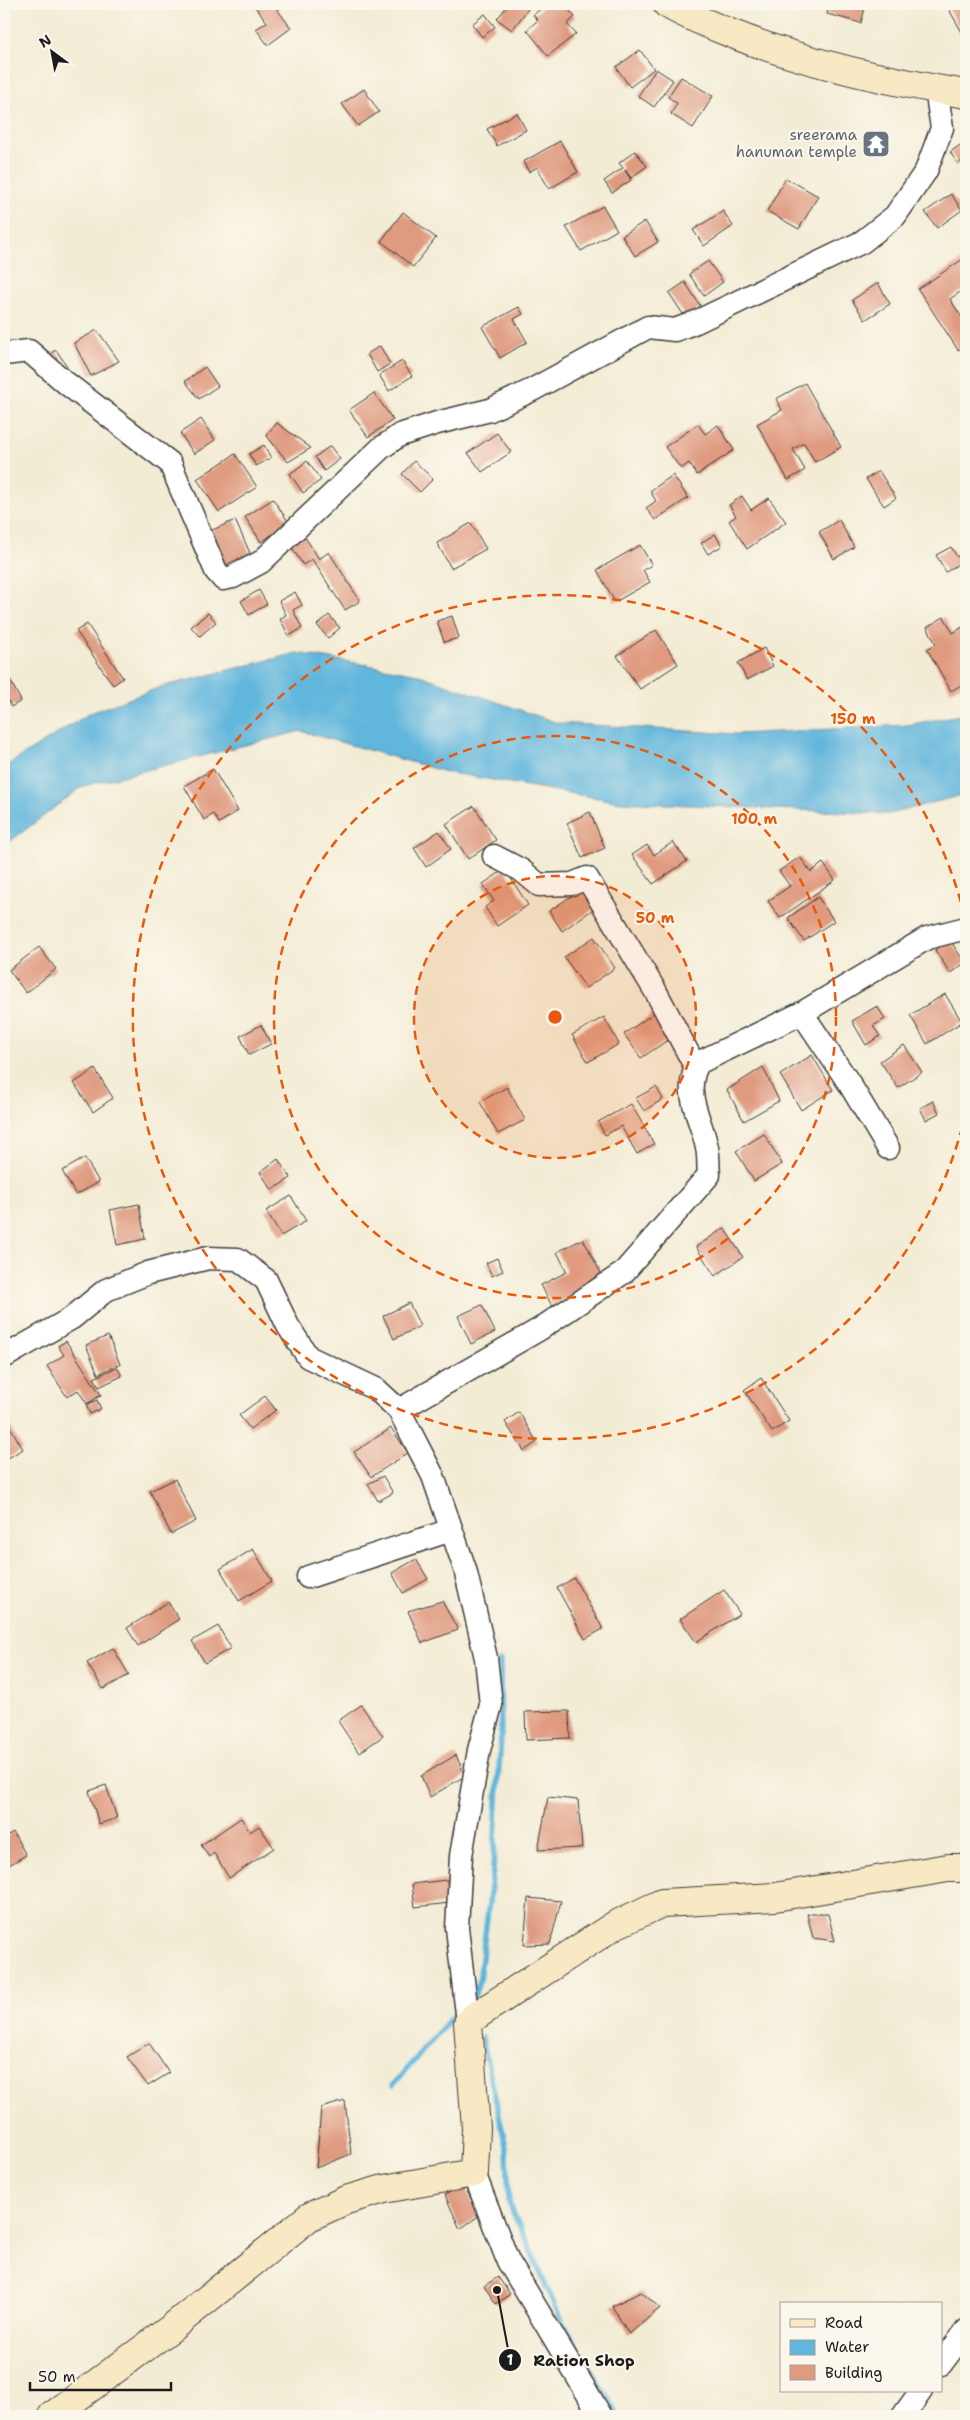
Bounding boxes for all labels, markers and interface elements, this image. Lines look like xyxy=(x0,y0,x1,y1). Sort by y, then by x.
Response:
north arrow xyxy=(28,28,78,78)
text: N xyxy=(36,30,55,52)
place label: sreerama hanuman temple xyxy=(736,125,858,162)
temple icon: sreerama hanuman temple xyxy=(861,129,891,159)
text: 150 m xyxy=(830,709,876,729)
text: 100 m xyxy=(731,809,777,829)
text: 50 m xyxy=(636,908,675,928)
centre of rings xyxy=(546,1008,564,1026)
legend xyxy=(780,2302,942,2392)
text: Road xyxy=(825,2313,863,2333)
text: Water xyxy=(825,2337,869,2357)
callout: Ration Shop xyxy=(498,2345,644,2376)
text: 1 xyxy=(507,2350,514,2370)
text: Ration Shop xyxy=(533,2350,635,2371)
scale bar xyxy=(30,2360,171,2392)
text: Building xyxy=(825,2363,882,2383)
text: 50 m xyxy=(38,2367,76,2387)

